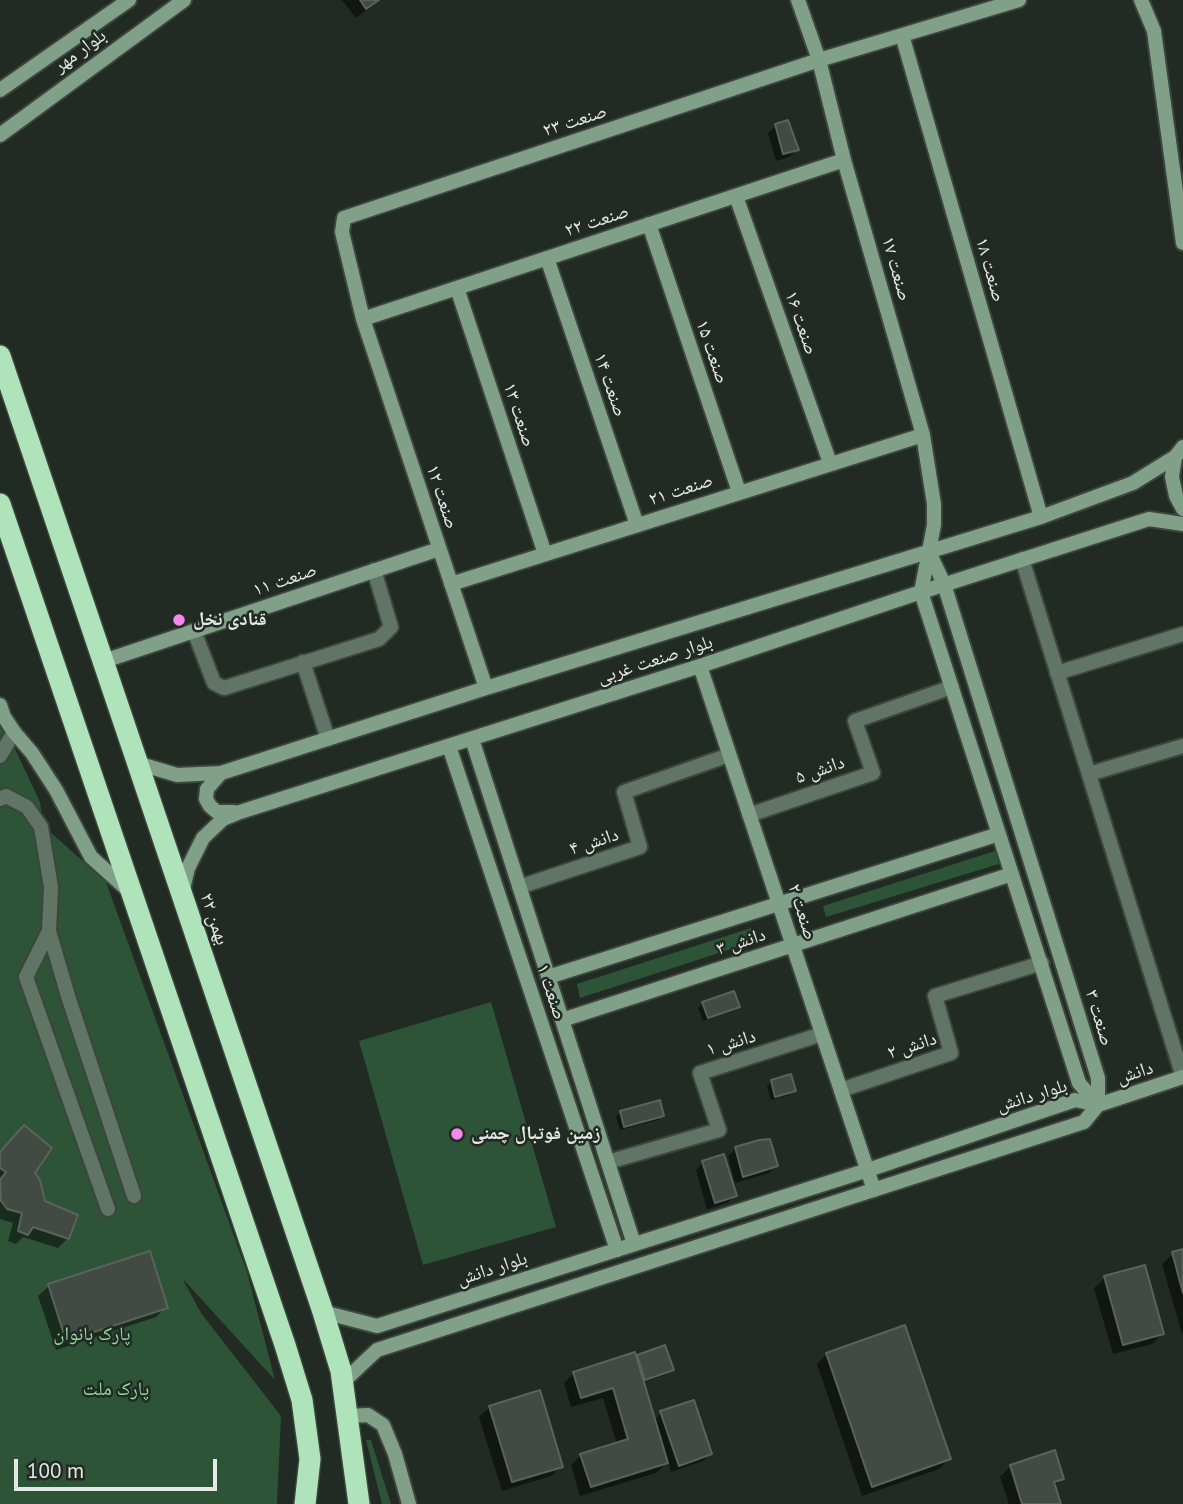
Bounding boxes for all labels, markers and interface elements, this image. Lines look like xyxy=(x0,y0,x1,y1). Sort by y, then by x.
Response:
street label: بلوار مهر xyxy=(49,24,111,78)
street label: صنعت ۲۳ xyxy=(540,100,610,142)
street label: صنعت ۲۲ xyxy=(562,200,632,242)
street label: صنعت ۱۷ xyxy=(876,234,916,304)
street label: صنعت ۱۸ xyxy=(970,235,1010,305)
street label: صنعت ۱۶ xyxy=(779,288,823,358)
street label: صنعت ۱۵ xyxy=(690,317,734,387)
street label: صنعت ۱۴ xyxy=(588,350,632,420)
street label: صنعت ۱۳ xyxy=(498,380,540,450)
street label: صنعت ۱۲ xyxy=(421,462,463,532)
street label: صنعت ۲۱ xyxy=(646,469,716,511)
street label: صنعت ۱۱ xyxy=(250,558,320,602)
place label: قنادی نخل xyxy=(193,609,267,631)
marker: قنادی نخل xyxy=(171,612,187,628)
street label: بلوار صنعت غربی xyxy=(594,631,716,689)
street label: دانش ۵ xyxy=(792,751,848,789)
street label: دانش ۴ xyxy=(566,823,622,861)
street label: صنعت ۲ xyxy=(782,881,822,943)
street label: ۲۲ بهمن xyxy=(195,890,233,948)
street label: دانش ۳ xyxy=(713,923,769,961)
street label: صنعت ۱ xyxy=(531,961,571,1023)
street label: صنعت ۳ xyxy=(1080,987,1118,1049)
street label: دانش ۱ xyxy=(704,1025,758,1061)
street label: دانش ۲ xyxy=(884,1027,940,1065)
street label: دانش xyxy=(1114,1056,1156,1090)
street label: بلوار دانش xyxy=(994,1074,1070,1118)
place label: زمین فوتبال چمنی xyxy=(471,1123,600,1145)
marker: زمین فوتبال چمنی xyxy=(449,1126,465,1142)
street label: بلوار دانش xyxy=(454,1247,530,1291)
park label: پارک بانوان xyxy=(53,1324,131,1346)
park label: پارک ملت xyxy=(83,1379,149,1401)
scale bar xyxy=(18,1444,220,1488)
text: 100 m xyxy=(27,1457,84,1484)

